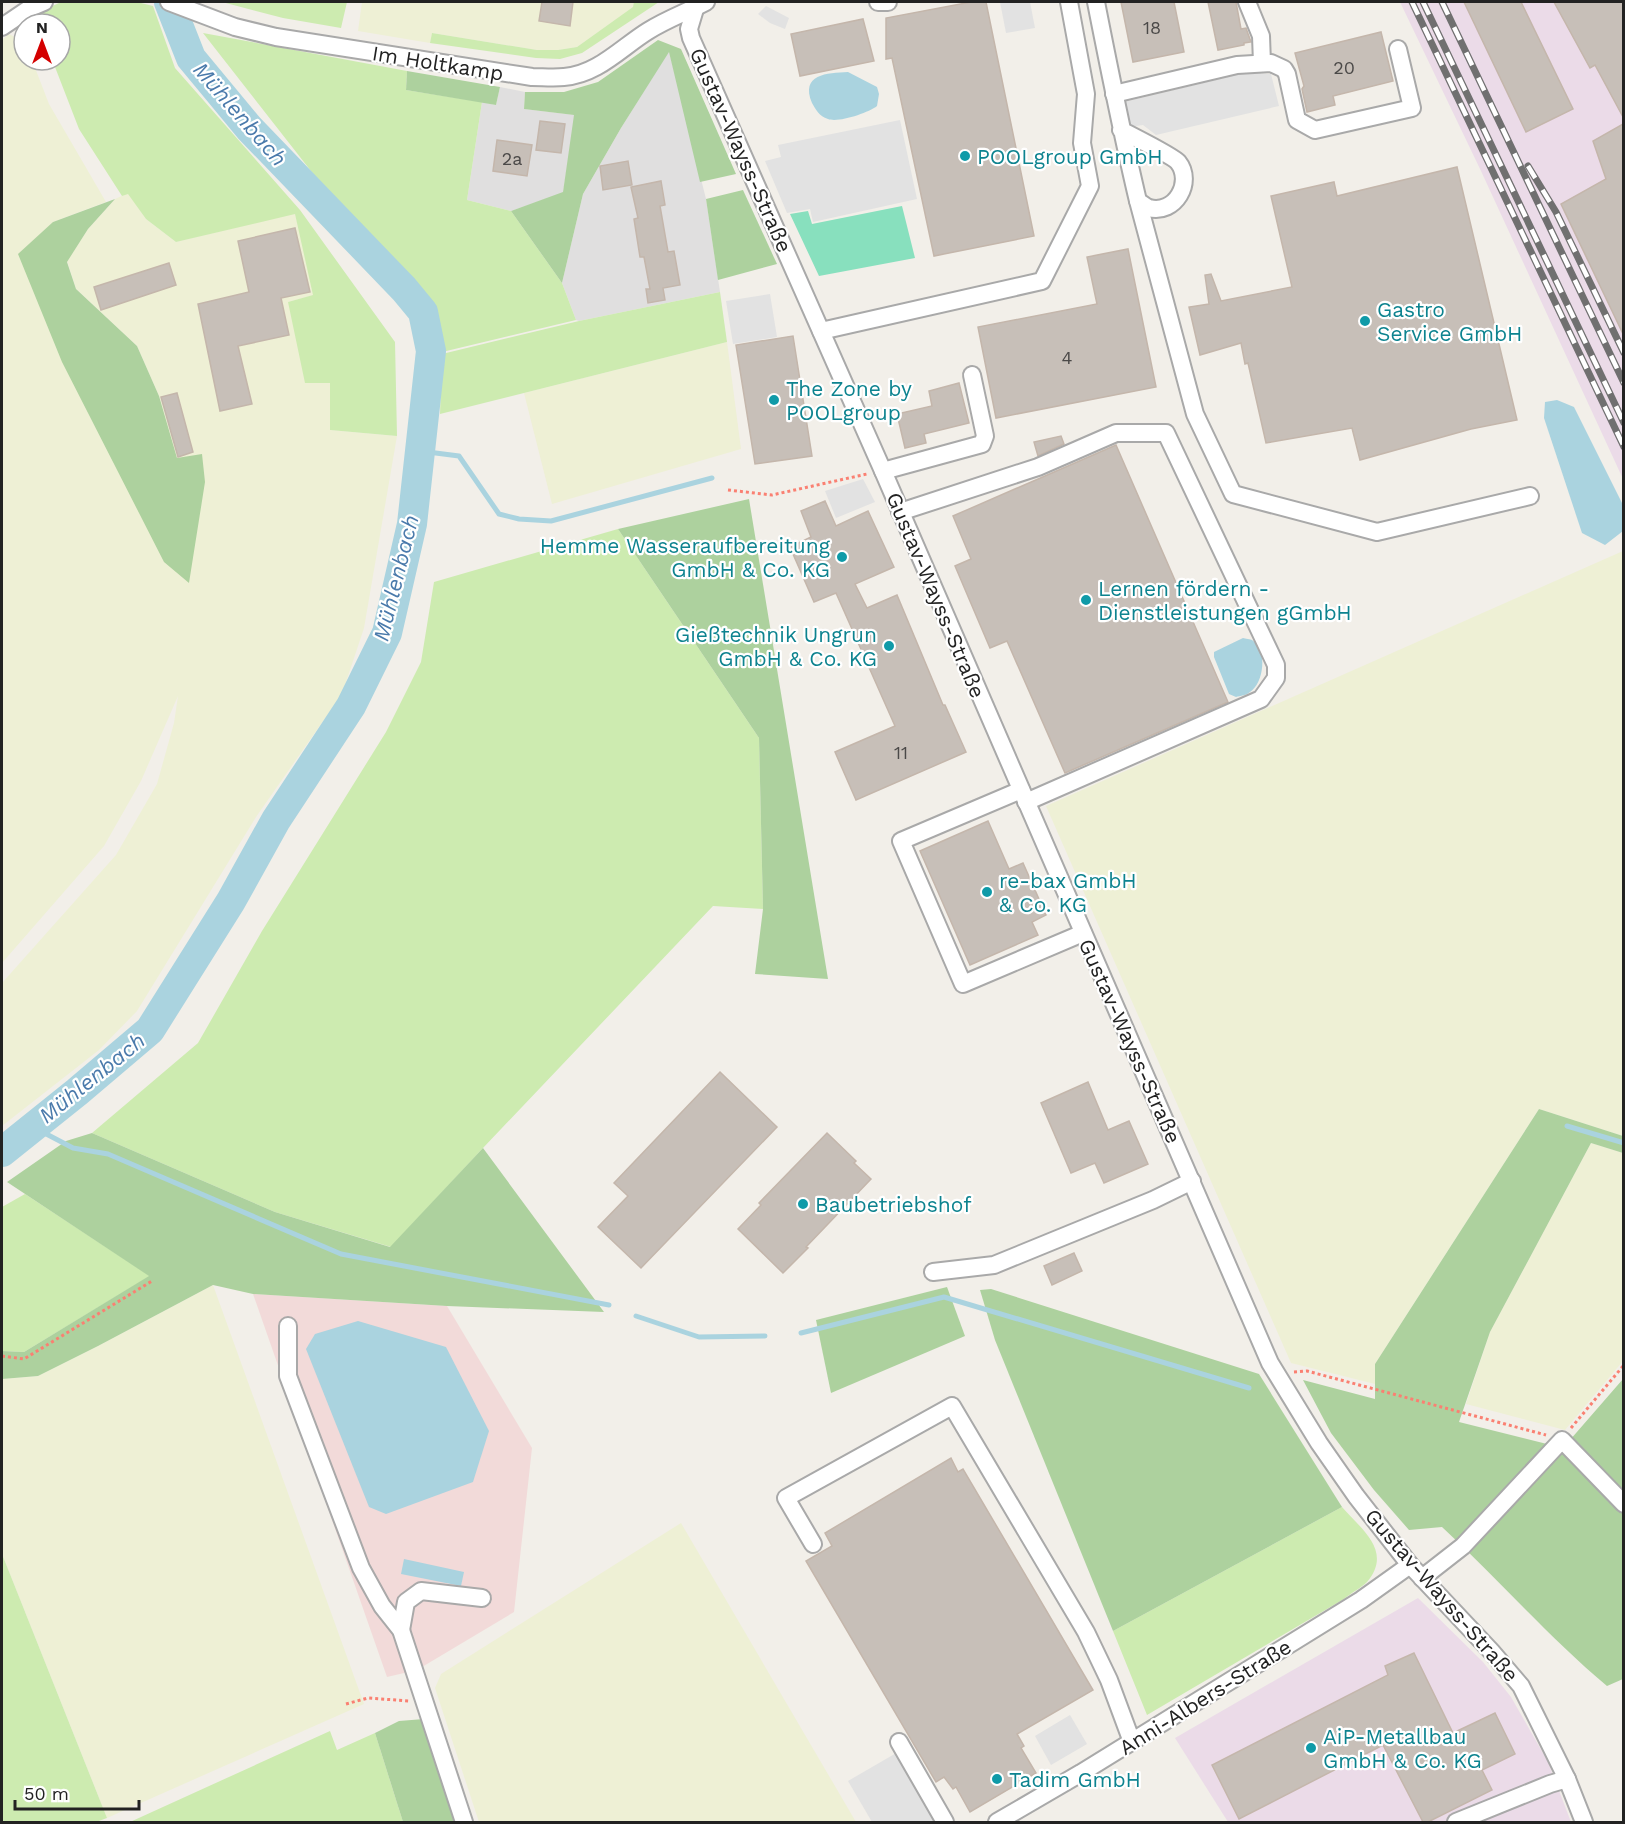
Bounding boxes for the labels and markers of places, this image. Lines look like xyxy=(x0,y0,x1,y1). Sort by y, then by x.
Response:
place label: POOLgroup GmbH xyxy=(977,144,1163,169)
marker: POOLgroup GmbH xyxy=(958,149,972,163)
place label: Gastro Service GmbH xyxy=(1377,297,1522,346)
marker: Gastro Service GmbH xyxy=(1358,314,1372,328)
place label: The Zone by POOLgroup xyxy=(786,376,912,425)
marker: The Zone by POOLgroup xyxy=(767,393,781,407)
place label: Hemme Wasseraufbereitung GmbH & Co. KG xyxy=(540,533,831,582)
marker: Hemme Wasseraufbereitung GmbH & Co. KG xyxy=(835,550,849,564)
place label: Lernen fördern - Dienstleistungen gGmbH xyxy=(1098,576,1352,625)
marker: Lernen fördern - Dienstleistungen gGmbH xyxy=(1079,593,1093,607)
place label: Gießtechnik Ungrun GmbH & Co. KG xyxy=(675,622,877,671)
marker: Gießtechnik Ungrun GmbH & Co. KG xyxy=(882,639,896,653)
place label: re-bax GmbH & Co. KG xyxy=(999,868,1137,917)
marker: re-bax GmbH & Co. KG xyxy=(980,885,994,899)
place label: Baubetriebshof xyxy=(815,1192,972,1217)
marker: Baubetriebshof xyxy=(796,1197,810,1211)
place label: AiP-Metallbau GmbH & Co. KG xyxy=(1323,1724,1482,1773)
marker: AiP-Metallbau GmbH & Co. KG xyxy=(1304,1741,1318,1755)
place label: Tadim GmbH xyxy=(1009,1767,1141,1792)
marker: Tadim GmbH xyxy=(990,1772,1004,1786)

